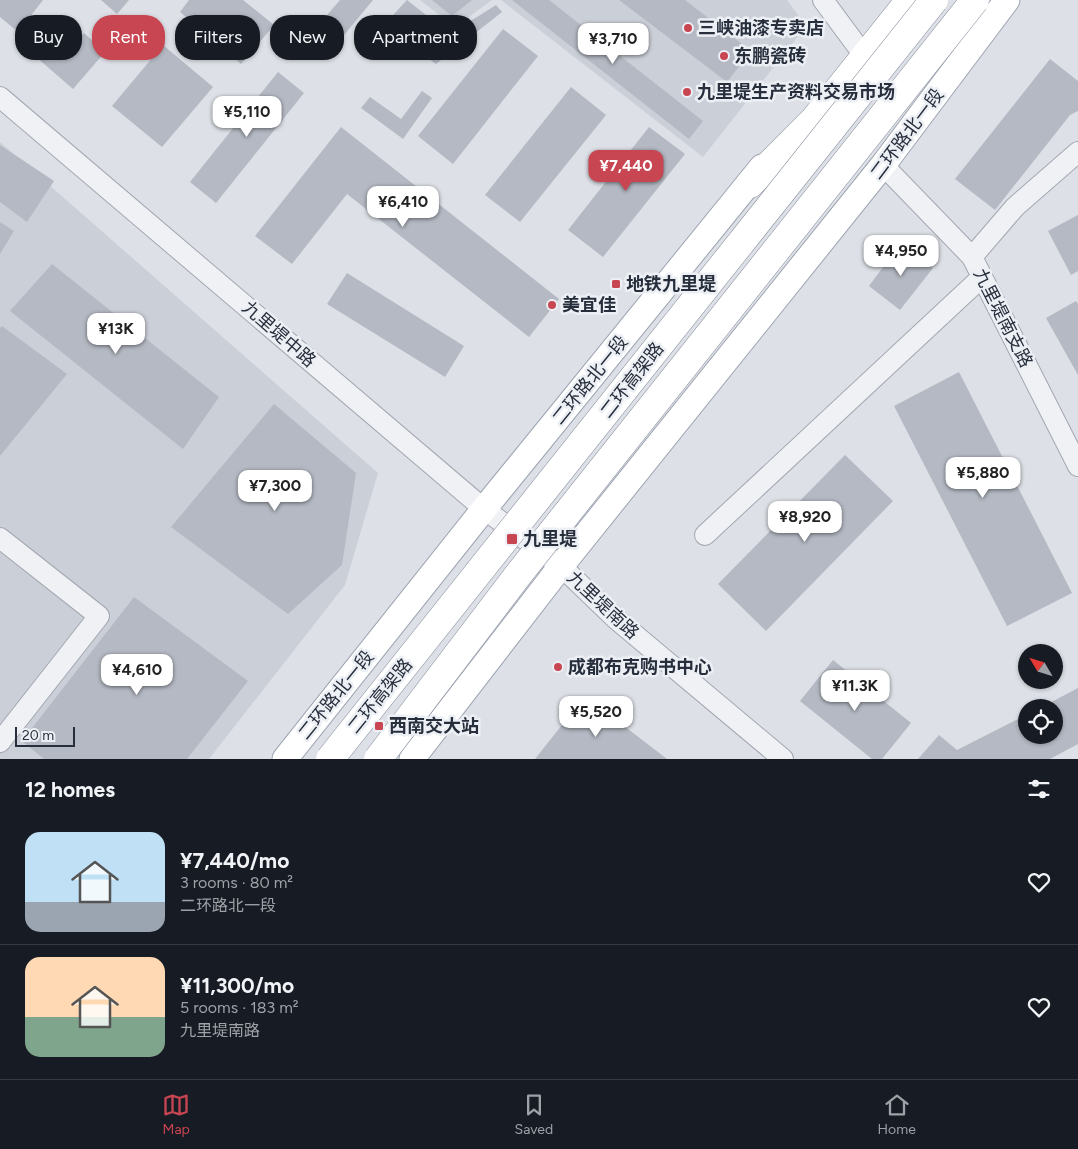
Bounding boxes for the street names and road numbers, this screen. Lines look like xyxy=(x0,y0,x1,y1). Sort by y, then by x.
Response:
street label: 二环路北一段 xyxy=(866,84,948,184)
street label: 九里堤南支路 xyxy=(969,265,1037,371)
street label: 九里堤中路 xyxy=(238,296,320,372)
street label: 二环路北一段 xyxy=(547,331,633,429)
street label: 二环高架路 xyxy=(596,338,668,422)
street label: 九里堤南路 xyxy=(563,566,643,644)
street label: 二环路北一段 xyxy=(293,646,379,744)
street label: 二环高架路 xyxy=(343,654,417,738)

